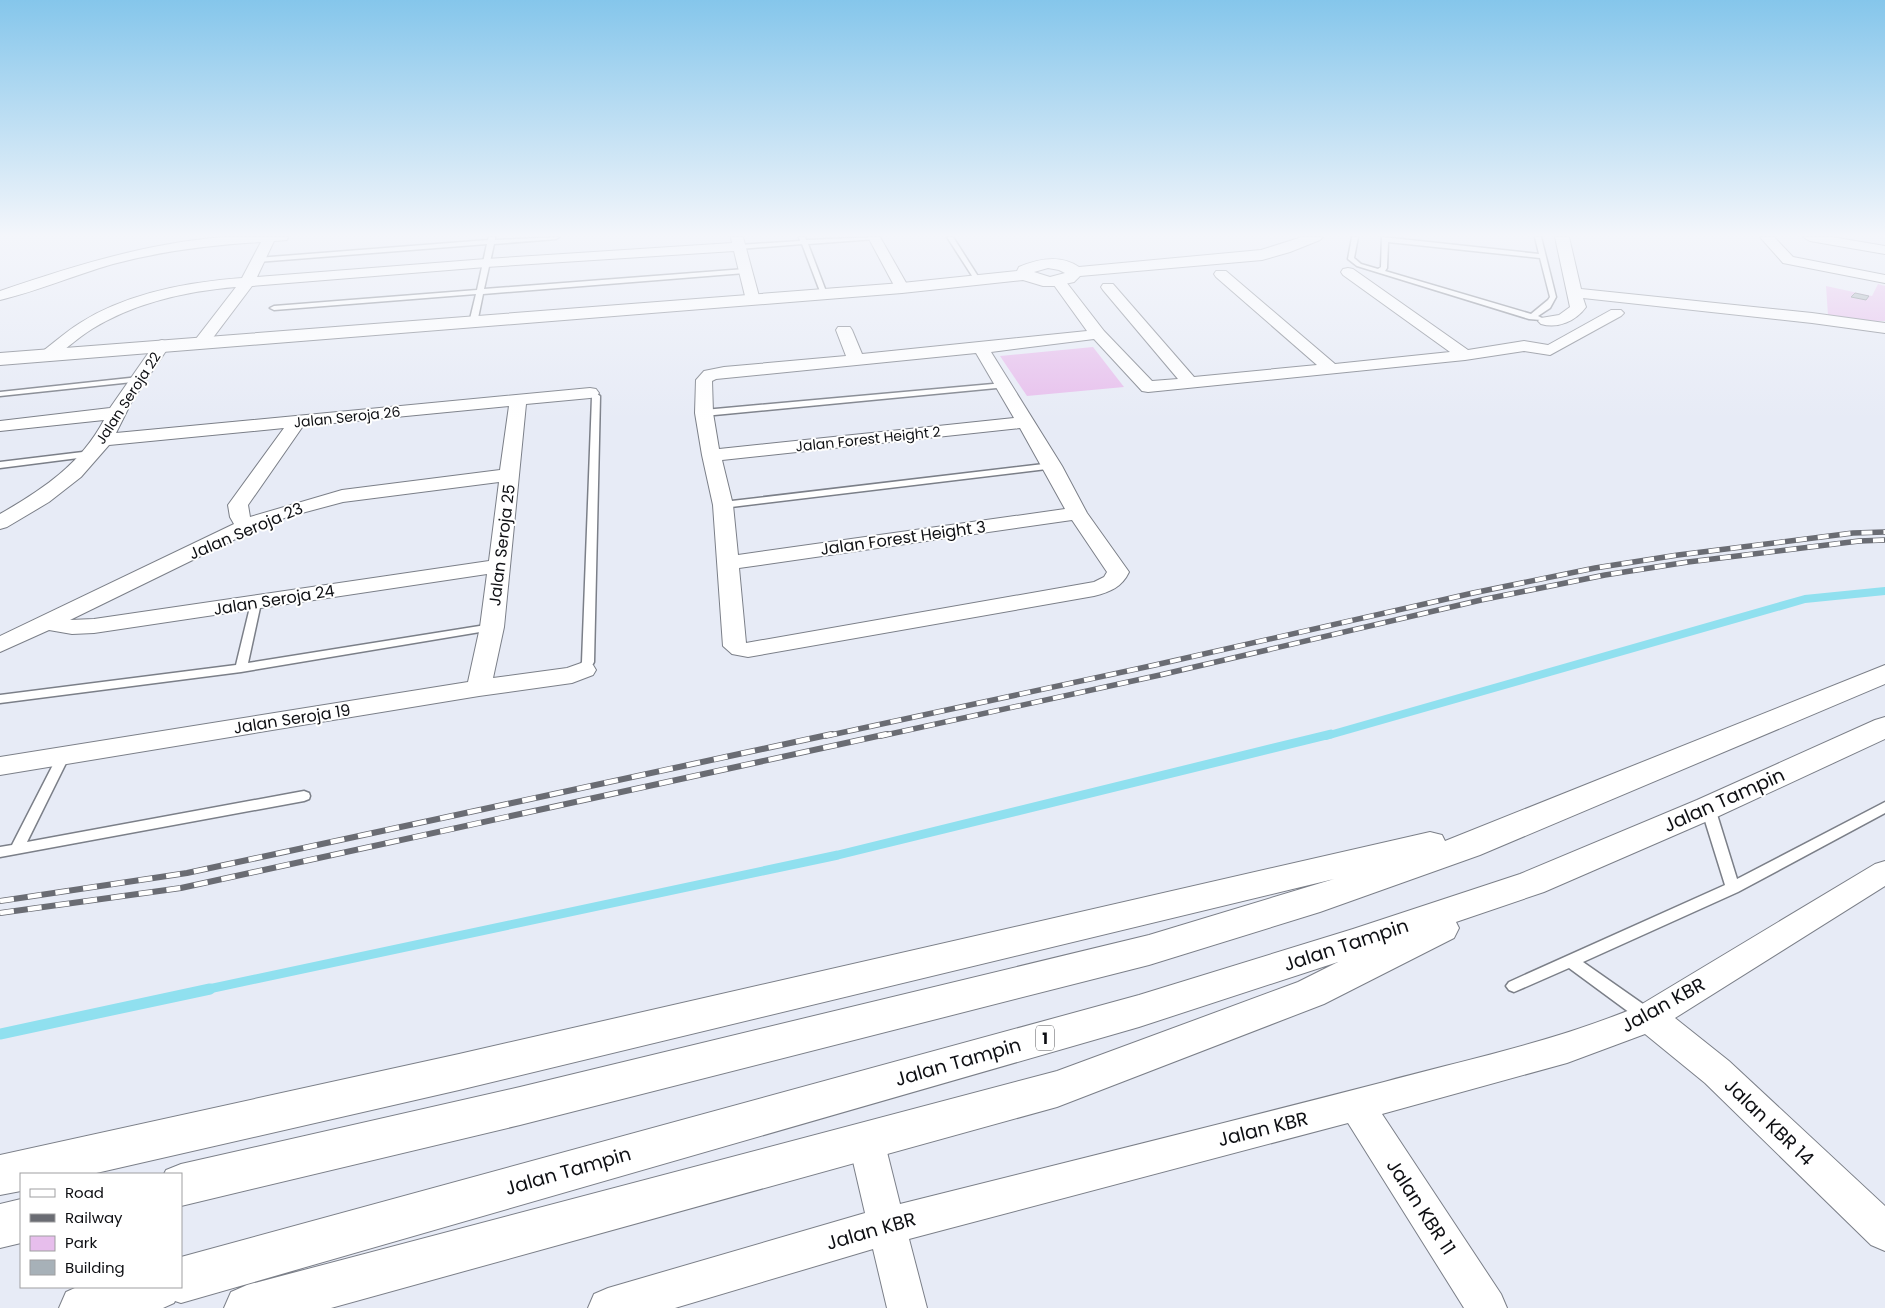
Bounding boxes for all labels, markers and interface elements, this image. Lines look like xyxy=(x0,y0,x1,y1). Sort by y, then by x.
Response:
street label: Jalan Seroja 22 xyxy=(91,348,165,448)
street label: Jalan Seroja 26 xyxy=(293,401,401,433)
street label: Jalan Forest Height 2 xyxy=(795,421,941,457)
street label: Jalan Seroja 25 xyxy=(483,483,521,607)
street label: Jalan Seroja 23 xyxy=(185,497,307,565)
street label: Jalan Forest Height 3 xyxy=(819,515,987,561)
street label: Jalan Seroja 24 xyxy=(212,579,336,621)
street label: Jalan Seroja 19 xyxy=(232,698,352,740)
street label: Jalan Tampin xyxy=(1659,761,1789,839)
street label: Jalan Tampin xyxy=(1280,912,1412,978)
street label: Jalan KBR xyxy=(1616,971,1710,1039)
road number: 1 xyxy=(1036,1026,1054,1050)
street label: Jalan Tampin xyxy=(892,1031,1024,1093)
street label: Jalan KBR 14 xyxy=(1718,1072,1820,1172)
street label: Jalan KBR xyxy=(1215,1105,1311,1153)
street label: Jalan Tampin xyxy=(502,1140,634,1202)
street label: Jalan KBR 11 xyxy=(1380,1154,1462,1260)
legend xyxy=(20,1173,182,1288)
text: Road xyxy=(65,1182,104,1203)
street label: Jalan KBR xyxy=(823,1205,919,1257)
text: Railway xyxy=(65,1207,123,1228)
text: Park xyxy=(65,1232,97,1253)
text: Building xyxy=(65,1257,125,1278)

